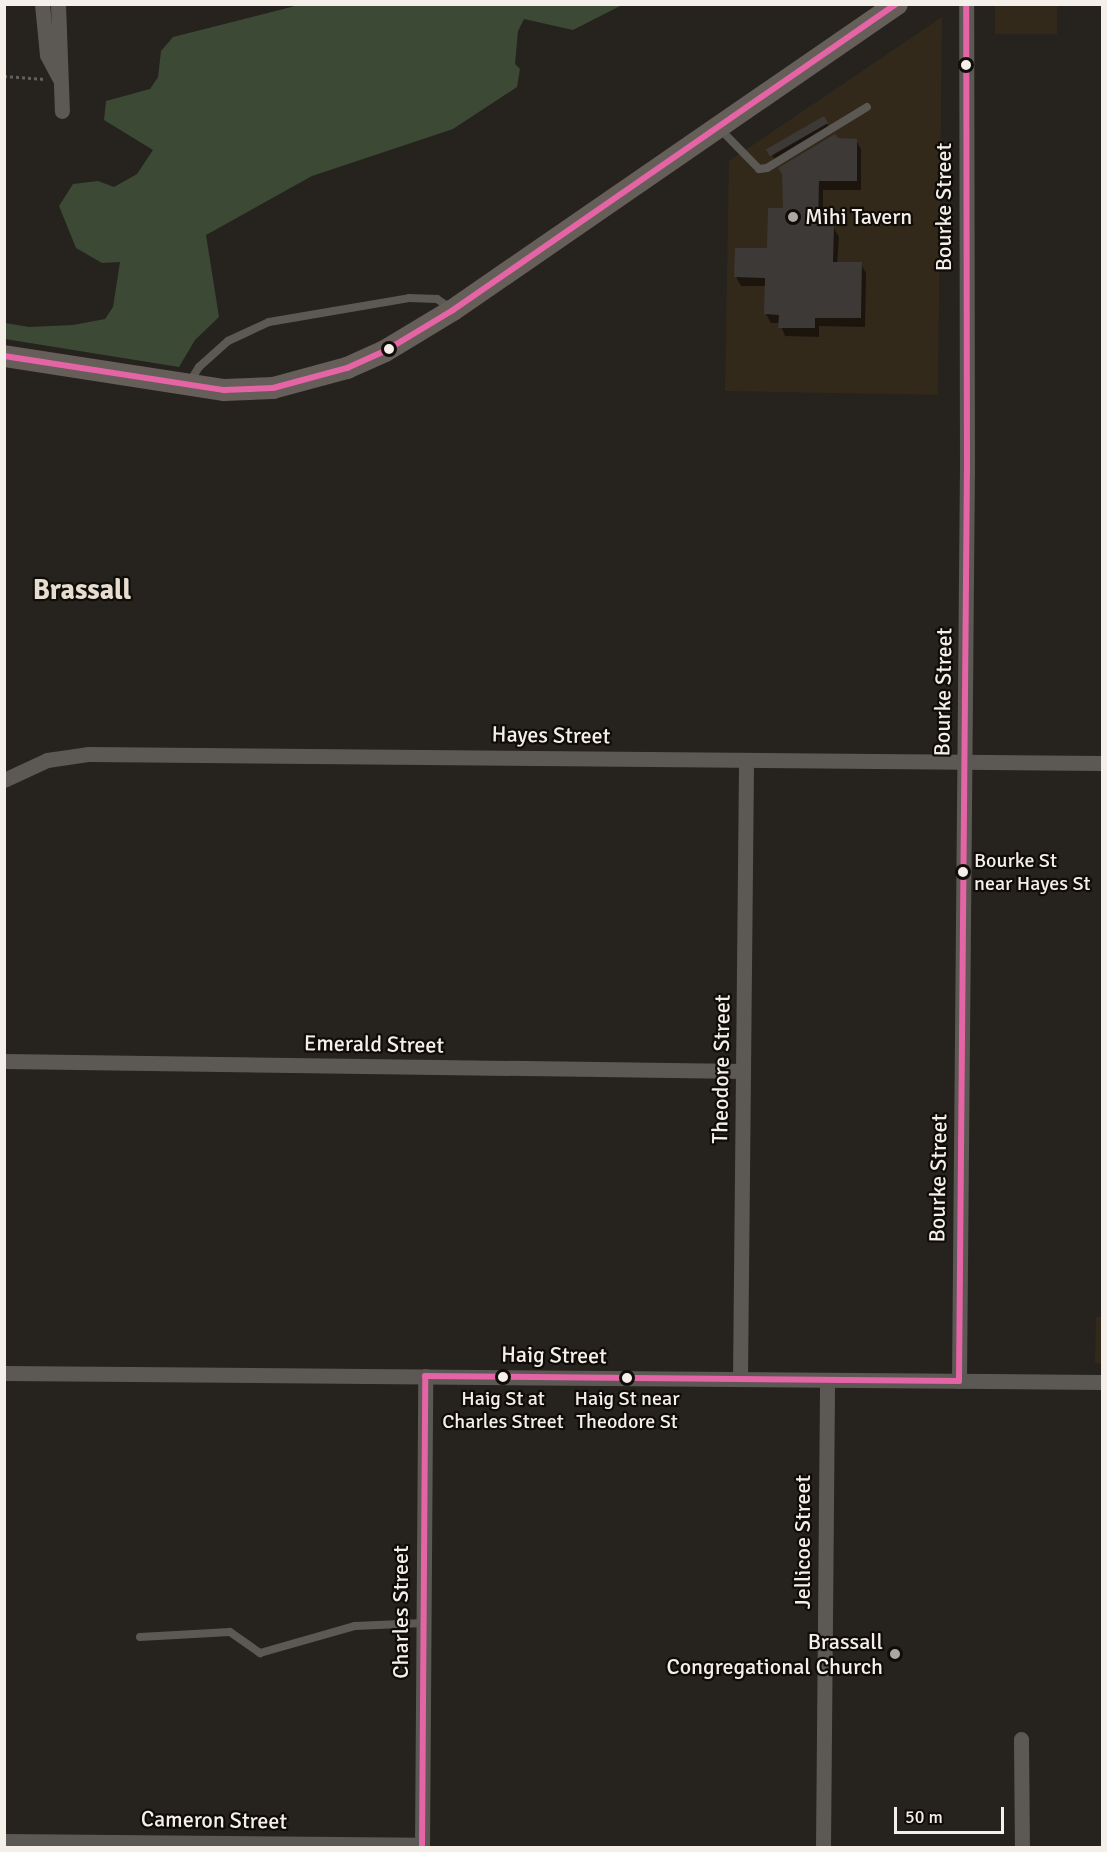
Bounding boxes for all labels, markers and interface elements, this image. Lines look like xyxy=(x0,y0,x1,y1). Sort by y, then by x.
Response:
unlabelled marker xyxy=(960,59,972,71)
street label: Bourke Street xyxy=(931,143,957,271)
place label: Mihi Tavern xyxy=(805,204,912,230)
marker: Mihi Tavern xyxy=(786,210,800,224)
unlabelled marker xyxy=(383,343,395,355)
district label: Brassall xyxy=(33,573,131,607)
street label: Bourke Street xyxy=(929,627,957,757)
street label: Hayes Street xyxy=(492,721,610,749)
place label: Bourke St near Hayes St xyxy=(974,849,1091,896)
marker: Bourke St near Hayes St xyxy=(957,866,969,878)
street label: Theodore Street xyxy=(707,994,735,1144)
street label: Emerald Street xyxy=(304,1030,444,1058)
street label: Bourke Street xyxy=(924,1113,952,1243)
street label: Haig Street xyxy=(501,1341,607,1369)
marker: Haig St at Charles Street xyxy=(497,1371,509,1383)
marker: Haig St near Theodore St xyxy=(621,1372,633,1384)
place label: Haig St at Charles Street xyxy=(442,1386,564,1433)
place label: Haig St near Theodore St xyxy=(575,1387,679,1434)
street label: Jellicoe Street xyxy=(790,1475,816,1609)
street label: Charles Street xyxy=(388,1545,414,1679)
place label: Brassall Congregational Church xyxy=(667,1628,883,1680)
marker: Brassall Congregational Church xyxy=(888,1647,902,1661)
scale bar xyxy=(897,1795,1006,1833)
street label: Cameron Street xyxy=(141,1806,287,1834)
text: 50 m xyxy=(905,1806,943,1828)

